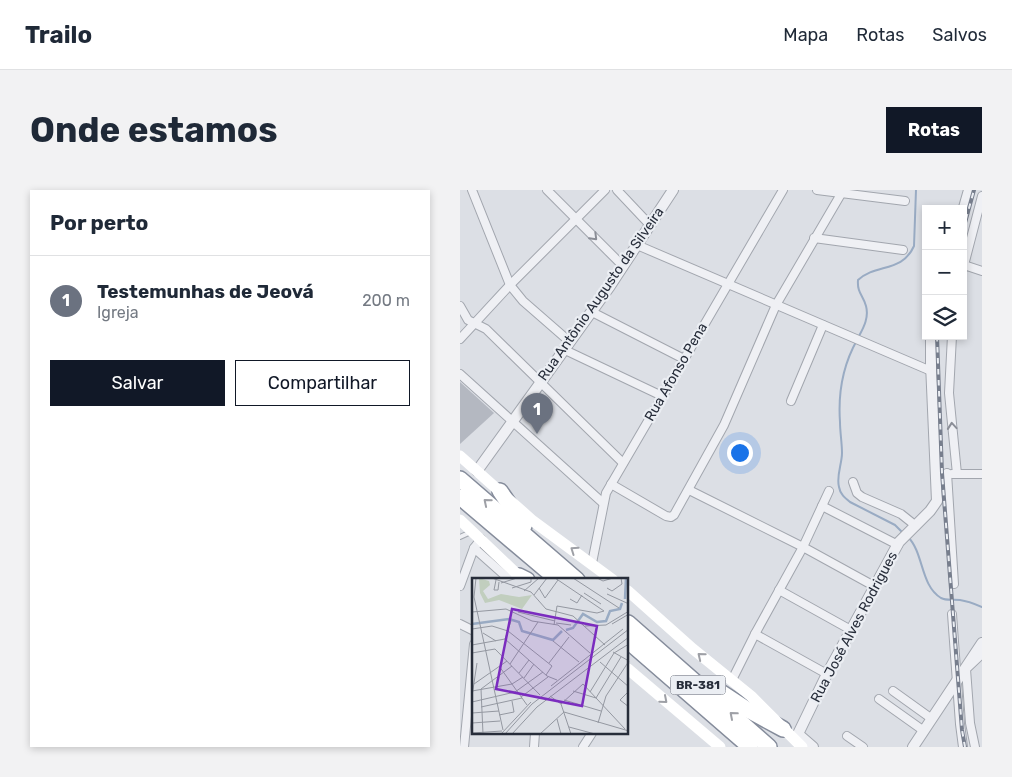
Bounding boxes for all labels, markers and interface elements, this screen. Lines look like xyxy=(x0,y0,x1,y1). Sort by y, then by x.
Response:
text: Trailo xyxy=(25,21,92,49)
text: Mapa xyxy=(783,24,828,46)
text: Rotas xyxy=(856,24,904,46)
text: Salvos xyxy=(932,24,987,46)
button: Rotas xyxy=(886,107,982,153)
text: Onde estamos xyxy=(30,109,278,151)
street label: Rua Antônio Augusto da Silveira xyxy=(534,204,668,384)
map controls xyxy=(922,205,967,340)
button: + xyxy=(922,205,967,250)
text: Por perto xyxy=(50,210,148,235)
one-way arrow xyxy=(588,231,597,240)
button: − xyxy=(922,250,967,295)
text: Testemunhas de Jeová xyxy=(97,280,314,303)
text: 1 xyxy=(62,291,70,310)
text: 200 m xyxy=(362,291,410,310)
button: layers xyxy=(922,295,967,340)
text: Igreja xyxy=(97,303,139,322)
street label: Rua Afonso Pena xyxy=(641,320,711,424)
button: Salvar xyxy=(50,360,225,406)
button: Compartilhar xyxy=(235,360,410,406)
pin: 1 xyxy=(521,393,553,434)
one-way arrow xyxy=(947,422,958,430)
your location xyxy=(727,440,753,466)
one-way arrow xyxy=(484,499,493,508)
one-way arrow xyxy=(570,547,580,556)
street label: Rua José Alves Rodrigues xyxy=(807,549,901,705)
inset map xyxy=(472,578,629,734)
one-way arrow xyxy=(698,653,707,661)
road number: BR-381 xyxy=(670,676,726,694)
one-way arrow xyxy=(659,695,668,704)
one-way arrow xyxy=(729,712,738,721)

